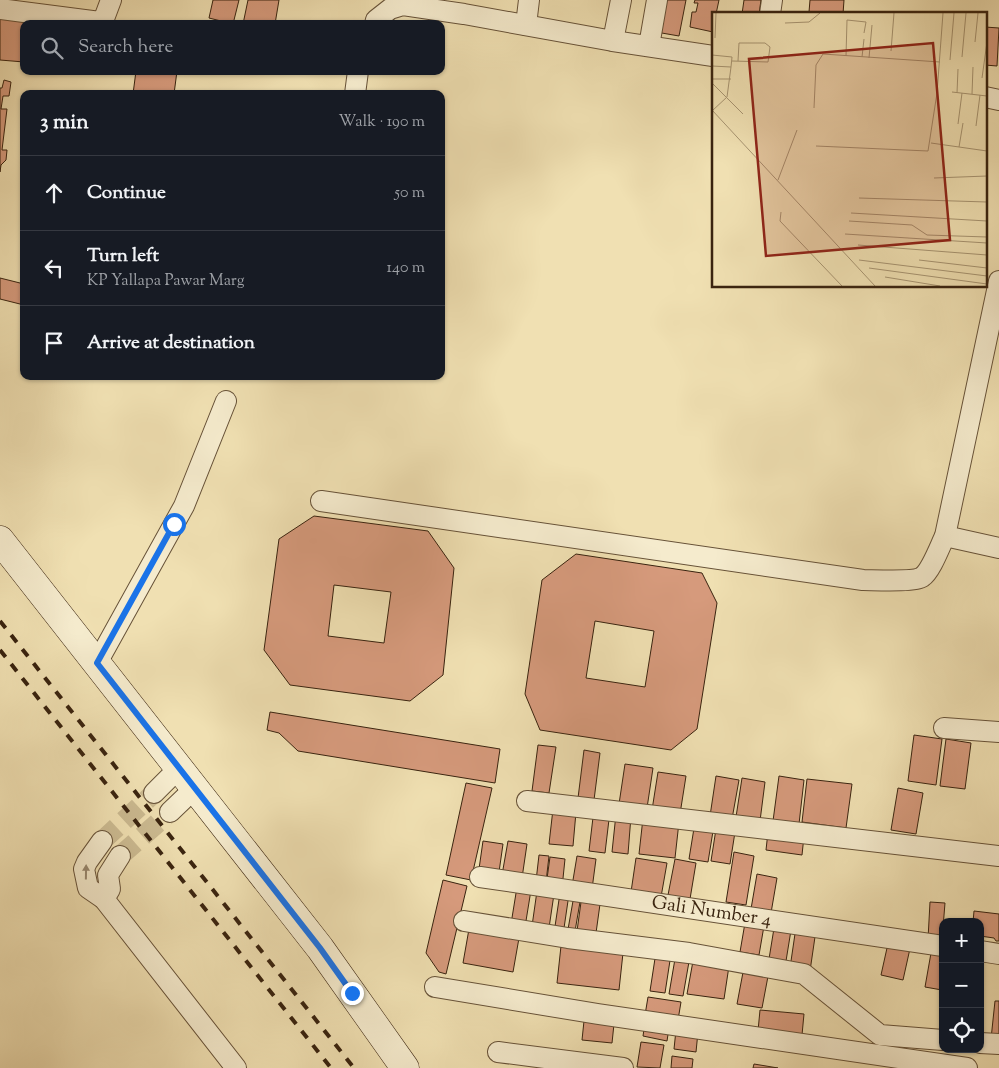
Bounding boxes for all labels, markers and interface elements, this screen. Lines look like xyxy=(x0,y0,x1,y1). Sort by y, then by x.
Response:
inset map xyxy=(712,12,986,288)
search box xyxy=(20,20,445,75)
icon: search xyxy=(38,34,66,62)
text: Search here xyxy=(78,34,173,61)
text: 3 min xyxy=(40,108,89,138)
text: Walk · 190 m xyxy=(338,111,425,134)
icon: ahead xyxy=(40,179,68,207)
text: Continue xyxy=(87,180,166,207)
text: 50 m xyxy=(394,182,425,205)
text: Turn left xyxy=(87,243,159,270)
icon: left xyxy=(40,254,68,282)
text: 140 m xyxy=(387,257,425,280)
text: KP Yallapa Pawar Marg xyxy=(87,270,245,293)
icon: arrive xyxy=(40,329,68,357)
text: Arrive at destination xyxy=(87,330,255,357)
route start xyxy=(163,513,186,536)
one-way arrow xyxy=(82,863,90,879)
street label: Gali Number 4 xyxy=(650,889,774,934)
map controls xyxy=(939,918,984,1053)
button: + xyxy=(939,918,984,963)
button: − xyxy=(939,963,984,1008)
route end xyxy=(341,982,364,1005)
button: locate xyxy=(939,1008,984,1053)

